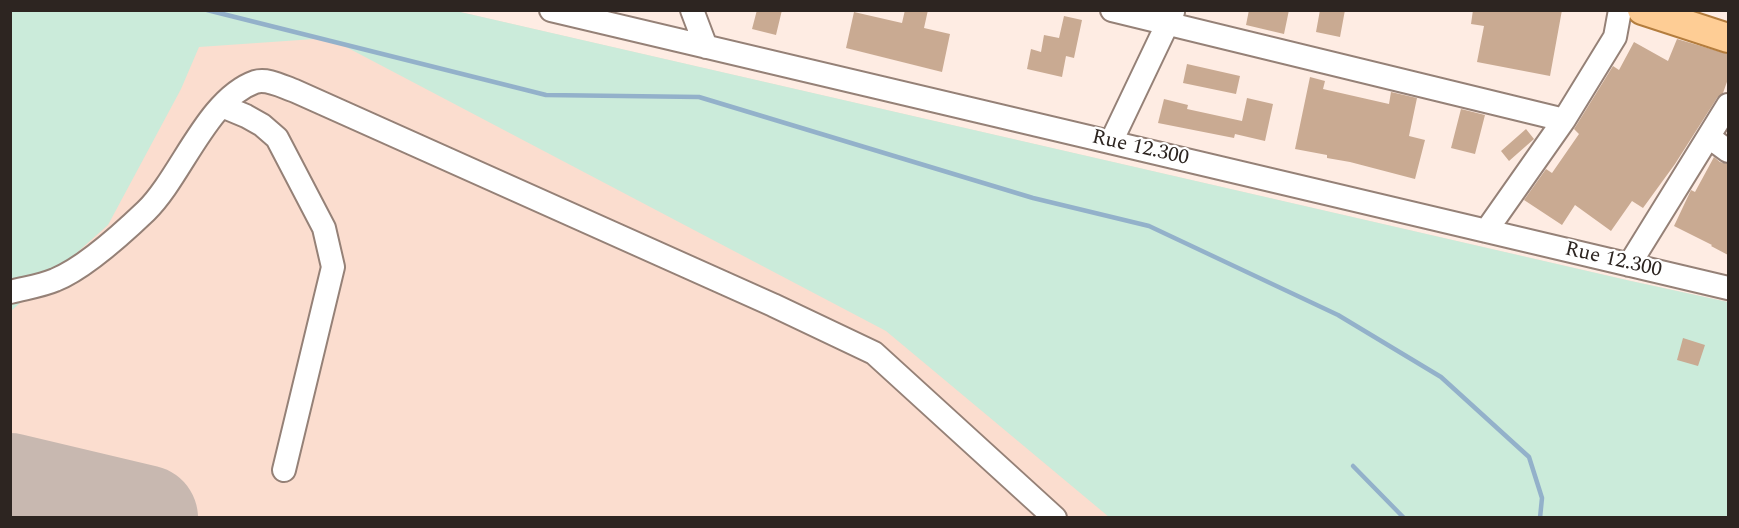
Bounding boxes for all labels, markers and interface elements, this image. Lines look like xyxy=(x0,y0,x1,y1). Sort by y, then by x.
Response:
street label: Rue 12.300 xyxy=(1089,126,1191,172)
street label: Rue 12.300 xyxy=(1562,238,1664,284)

